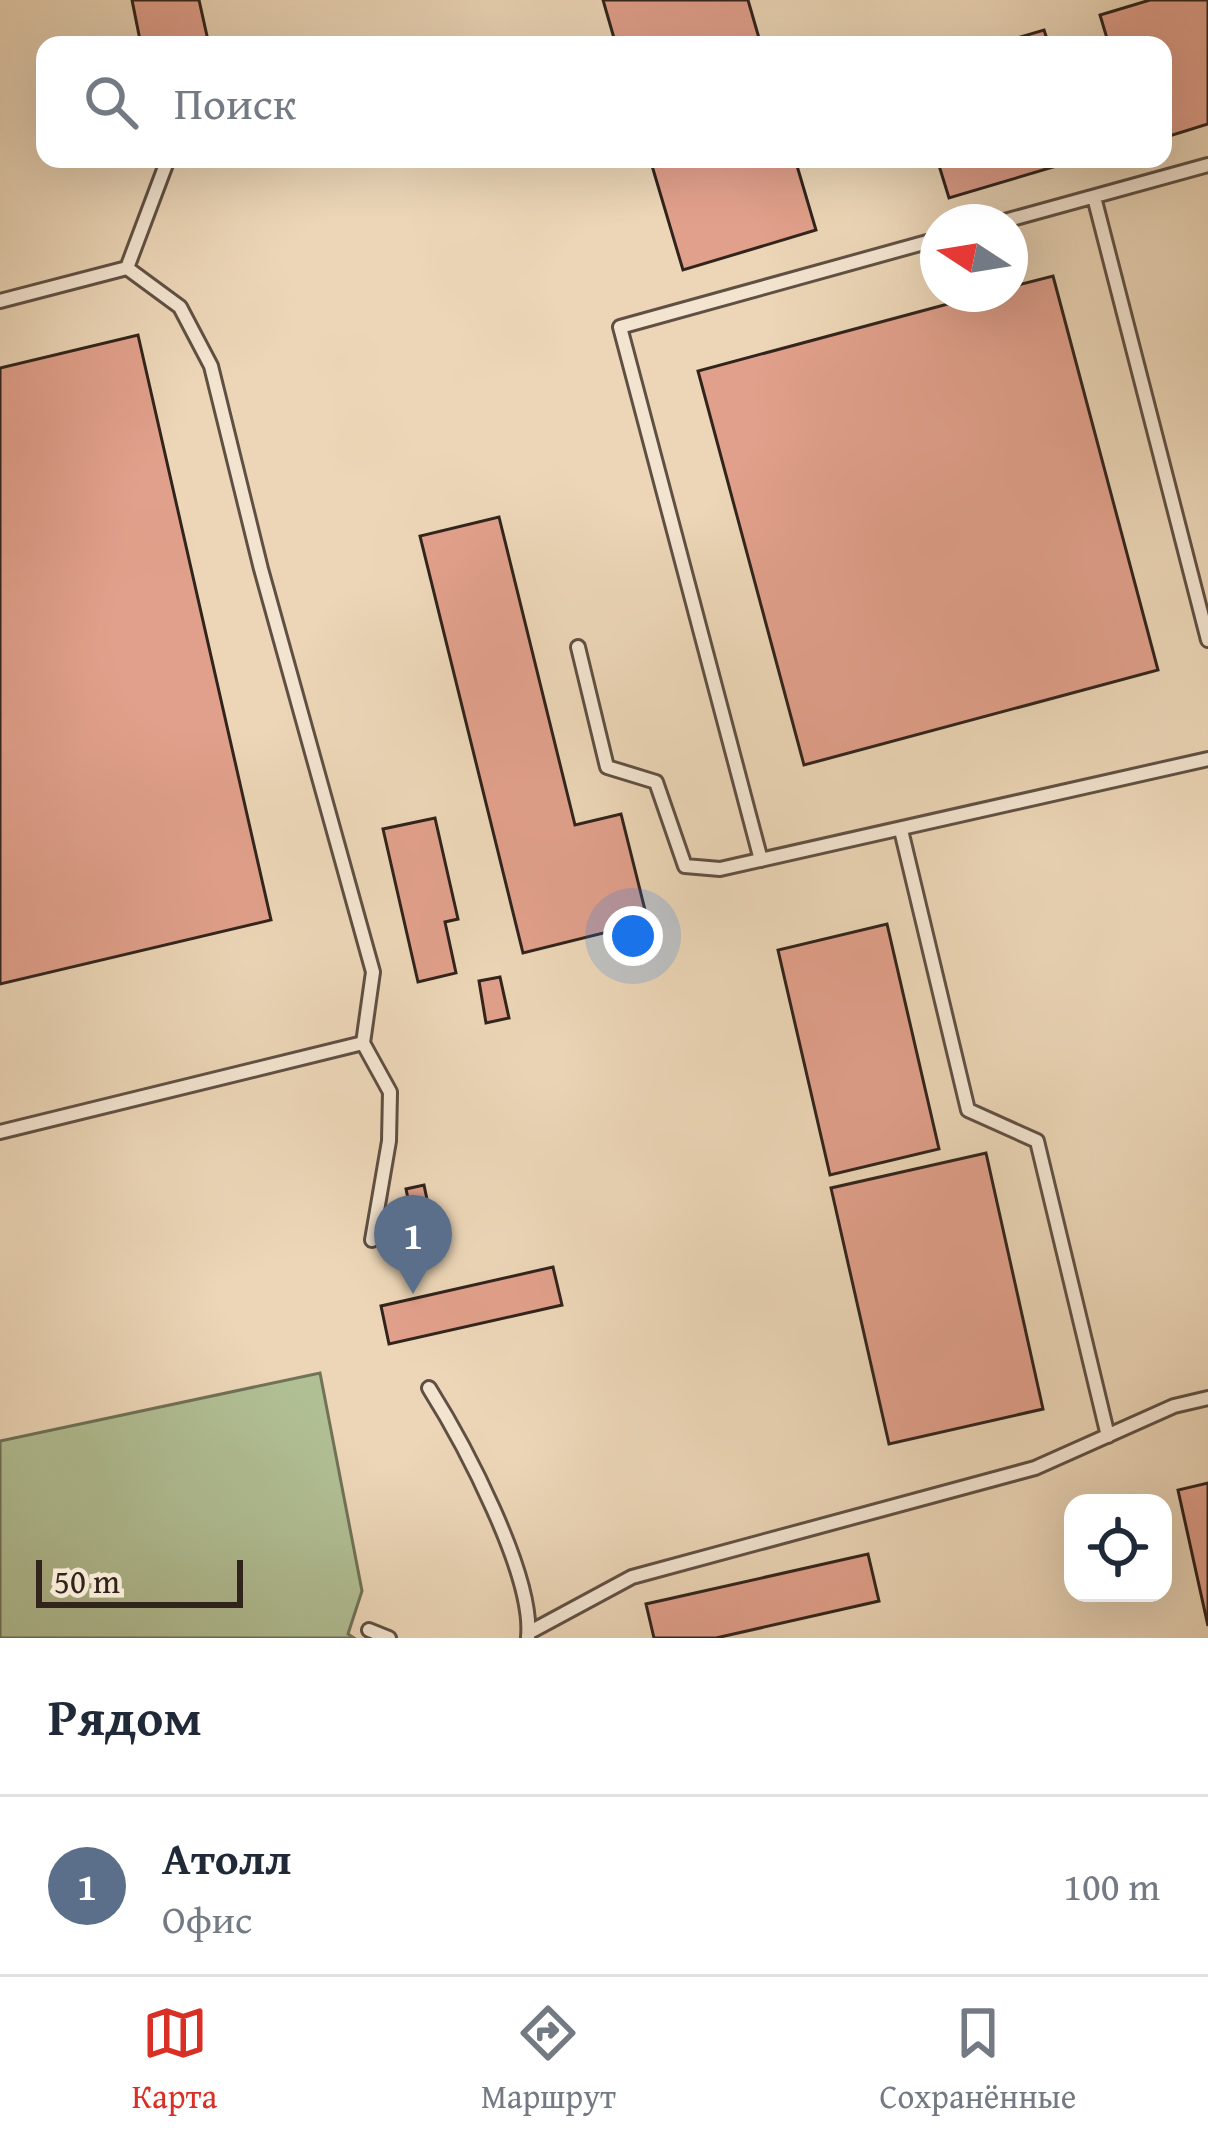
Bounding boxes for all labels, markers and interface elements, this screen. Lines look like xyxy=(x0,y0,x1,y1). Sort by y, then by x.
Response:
search box xyxy=(36,36,1172,168)
icon: search xyxy=(78,69,144,135)
text: Поиск xyxy=(174,70,296,135)
north arrow xyxy=(920,204,1028,312)
your location xyxy=(603,906,663,966)
pin: 1 xyxy=(374,1195,452,1294)
map controls xyxy=(1064,1494,1172,1602)
button: locate xyxy=(1064,1494,1172,1602)
scale bar xyxy=(36,1554,243,1607)
text: 50 m xyxy=(54,1557,120,1605)
text: Рядом xyxy=(48,1679,202,1754)
text: Атолл xyxy=(162,1825,292,1890)
text: 1 xyxy=(77,1857,97,1914)
text: 100 m xyxy=(1063,1857,1160,1914)
text: Офис xyxy=(162,1890,252,1947)
tab: Карта xyxy=(132,2000,217,2120)
tab: Маршрут xyxy=(481,2000,616,2120)
tab: Сохранённые xyxy=(880,2000,1076,2120)

